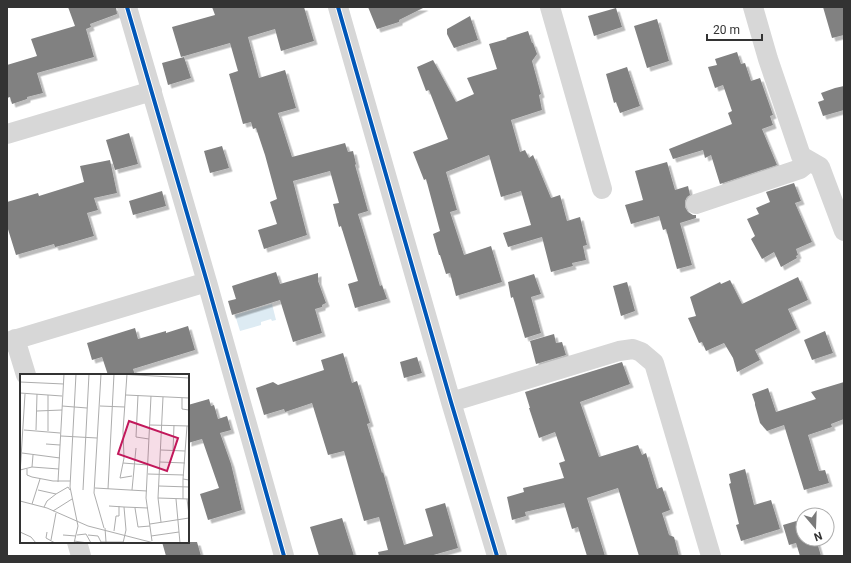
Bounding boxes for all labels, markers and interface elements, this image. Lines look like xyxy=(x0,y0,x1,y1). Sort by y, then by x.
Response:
scale bar xyxy=(707,16,762,42)
text: 20 m xyxy=(713,23,740,37)
inset map xyxy=(20,374,189,543)
north arrow xyxy=(795,507,835,547)
text: N xyxy=(812,529,824,543)

